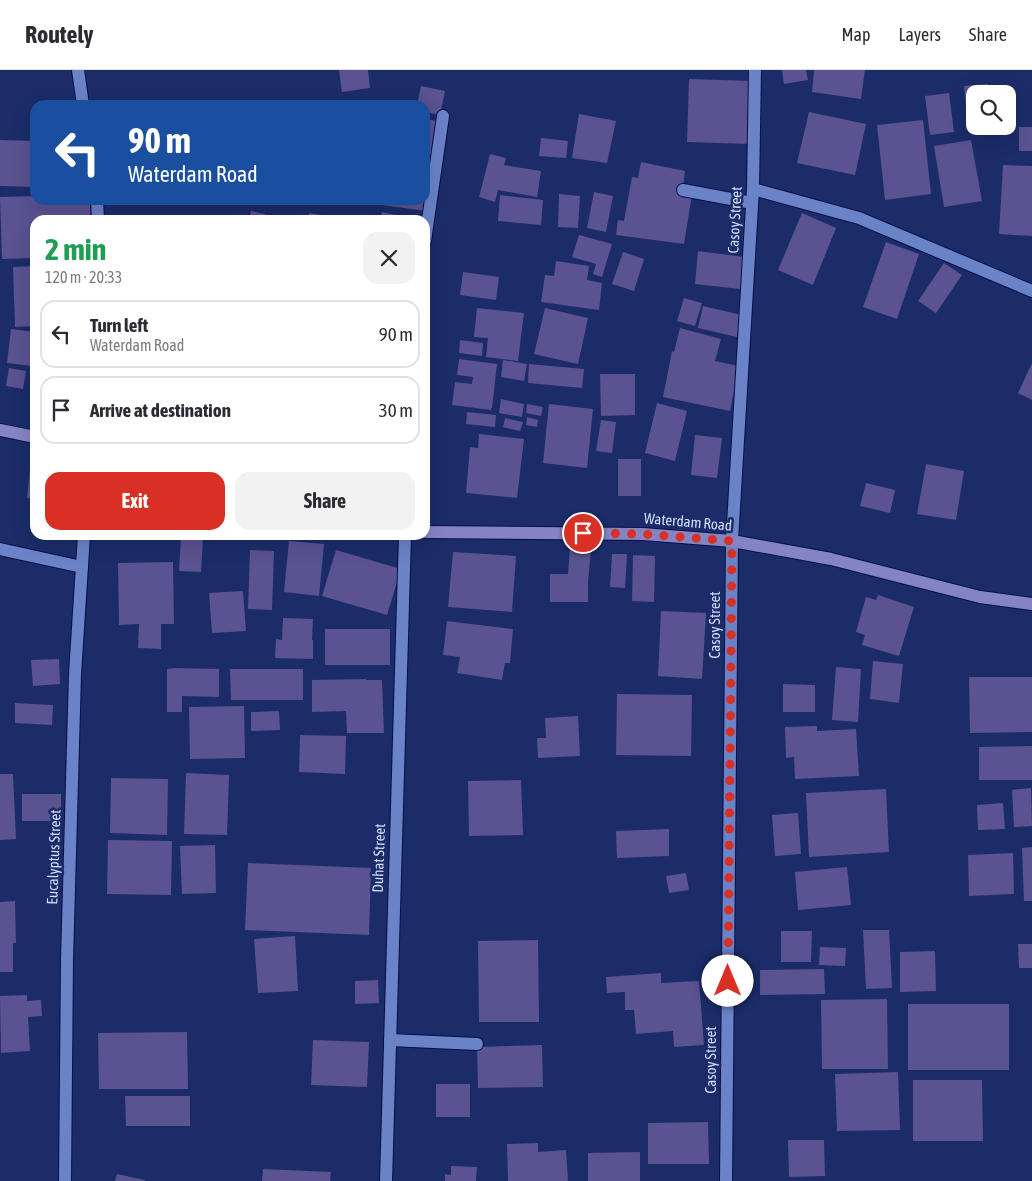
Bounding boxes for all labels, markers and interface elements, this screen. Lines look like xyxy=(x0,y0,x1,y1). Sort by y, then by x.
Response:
text: Routely xyxy=(25,21,93,48)
text: Map xyxy=(841,24,870,45)
text: Layers xyxy=(898,24,941,45)
text: Share xyxy=(969,24,1007,45)
map controls xyxy=(966,85,1016,135)
button: search xyxy=(966,85,1016,135)
icon: left xyxy=(45,120,110,185)
text: 90 m xyxy=(128,120,191,160)
text: Waterdam Road xyxy=(128,161,258,187)
street label: Casoy Street xyxy=(724,186,745,254)
text: 2 min xyxy=(45,232,106,266)
button: close xyxy=(363,232,415,284)
text: 120 m · 20:33 xyxy=(45,268,122,286)
text: Turn left xyxy=(90,314,148,336)
icon: left xyxy=(47,320,75,348)
text: 90 m xyxy=(379,323,413,345)
text: Waterdam Road xyxy=(90,336,184,354)
icon: arrive xyxy=(47,396,75,424)
text: Arrive at destination xyxy=(90,399,231,421)
text: 30 m xyxy=(379,399,413,421)
button: Exit xyxy=(45,472,225,530)
button: Share xyxy=(235,472,415,530)
street label: Waterdam Road xyxy=(643,509,733,534)
pin xyxy=(562,512,604,554)
icon: arrive xyxy=(569,519,597,547)
street label: Casoy Street xyxy=(706,591,723,659)
street label: Eucalyptus Street xyxy=(43,809,64,905)
street label: Duhat Street xyxy=(369,823,388,893)
position arrow xyxy=(701,954,753,1006)
street label: Casoy Street xyxy=(702,1026,719,1094)

